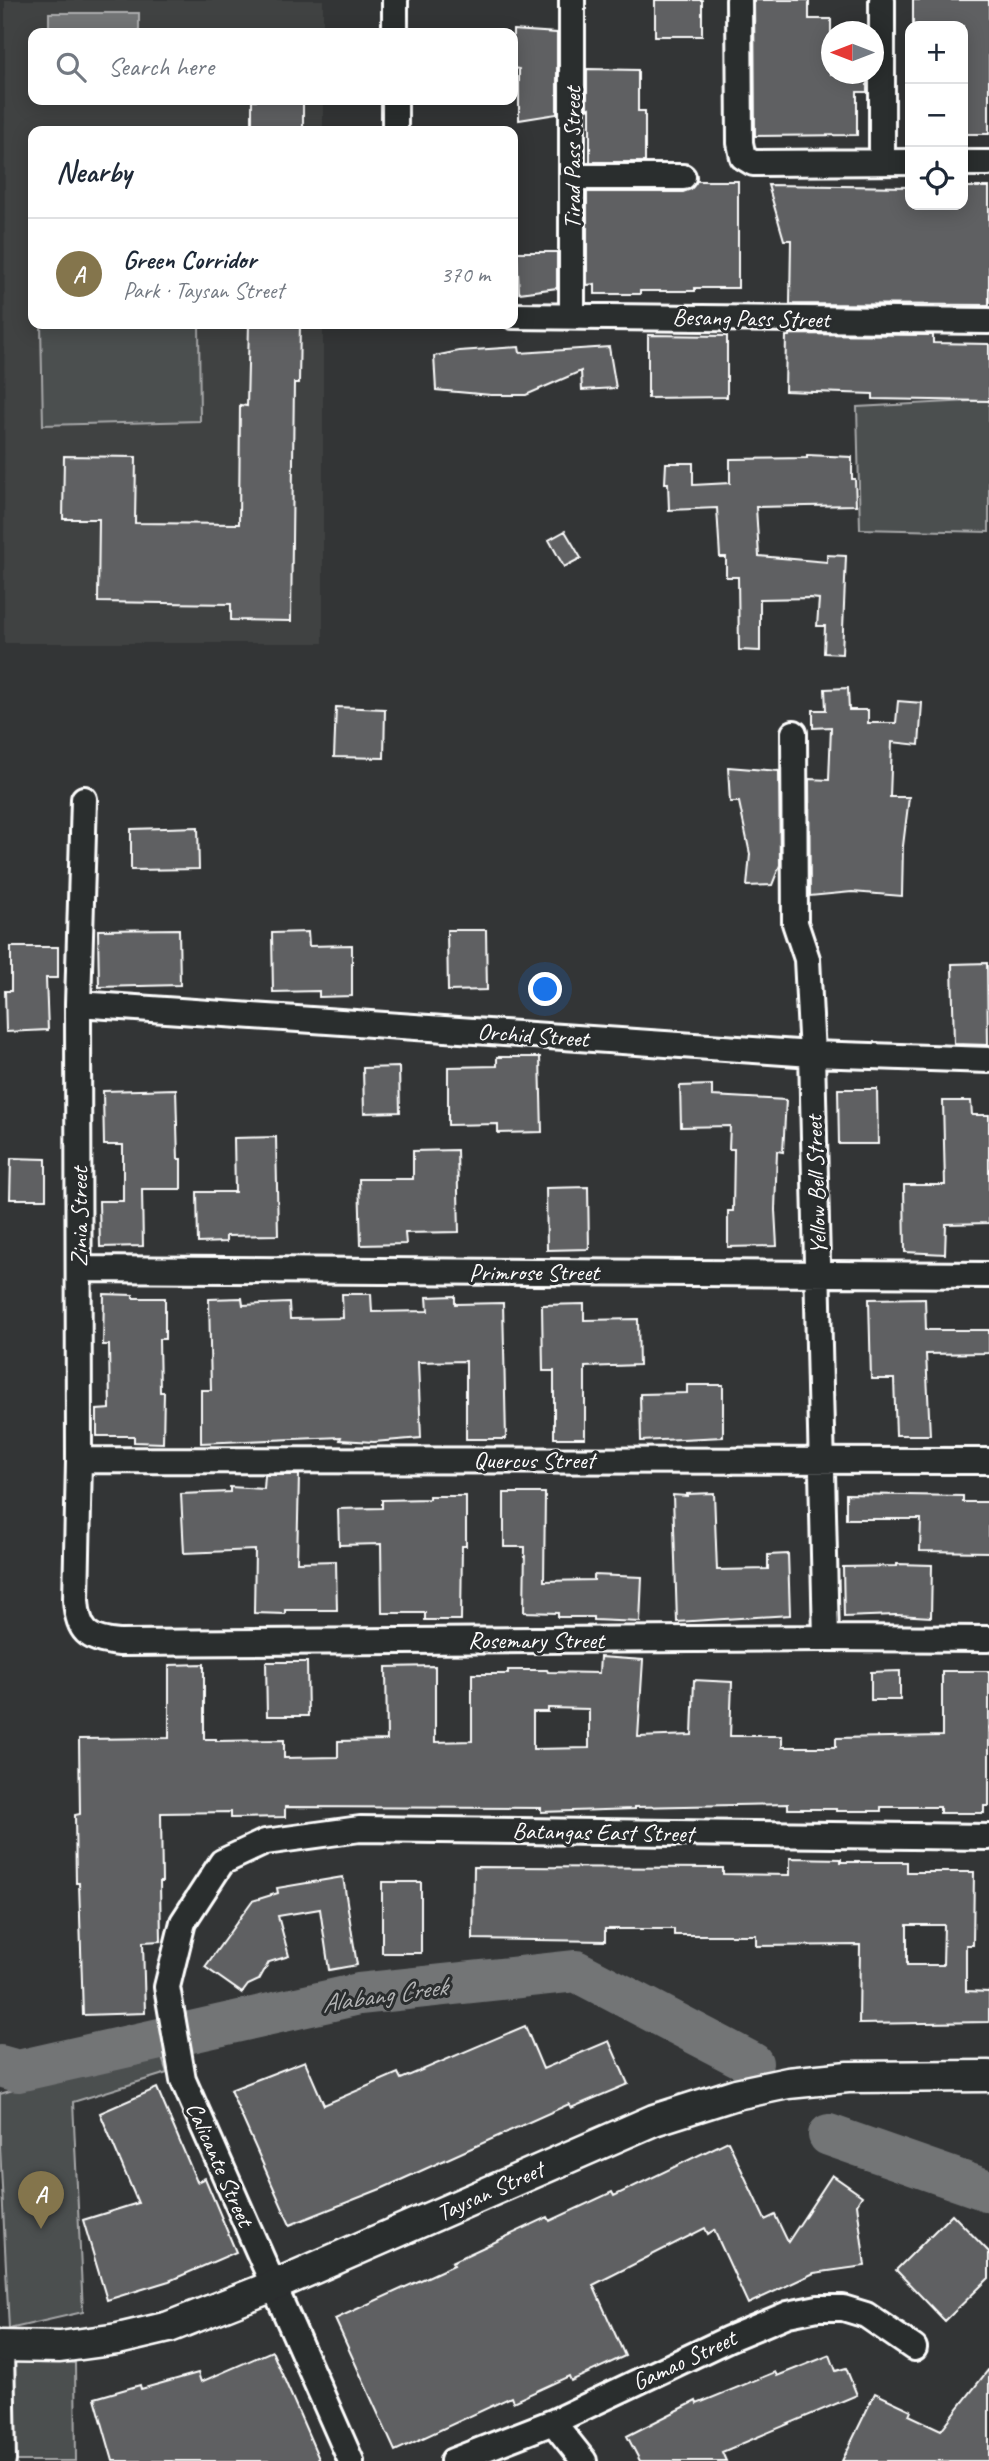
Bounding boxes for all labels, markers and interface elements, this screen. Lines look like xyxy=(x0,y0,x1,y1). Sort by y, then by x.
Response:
north arrow xyxy=(821,21,884,84)
map controls xyxy=(905,21,968,210)
button: + xyxy=(905,21,968,84)
search box xyxy=(28,28,518,105)
icon: search xyxy=(52,48,90,86)
text: Search here xyxy=(108,50,214,83)
button: − xyxy=(905,84,968,147)
street label: Tirad Pass Street xyxy=(557,85,587,229)
button: locate xyxy=(905,147,968,210)
text: Nearby xyxy=(56,153,132,191)
text: Green Corridor xyxy=(123,243,256,276)
text: A xyxy=(73,260,85,289)
text: 370 m xyxy=(441,260,490,289)
text: Park · Taysan Street xyxy=(123,276,284,305)
street label: Besang Pass Street xyxy=(672,302,832,334)
your location xyxy=(528,972,562,1006)
street label: Orchid Street xyxy=(476,1016,592,1054)
street label: Yellow Bell Street xyxy=(799,1113,833,1255)
street label: Zinia Street xyxy=(64,1165,94,1267)
street label: Primrose Street xyxy=(469,1257,601,1287)
street label: Quercus Street xyxy=(474,1445,598,1475)
street label: Rosemary Street xyxy=(468,1625,606,1655)
street label: Batangas East Street xyxy=(512,1815,697,1849)
water label: Alabang Creek xyxy=(319,1969,454,2020)
street label: Calicante Street xyxy=(179,2097,262,2233)
street label: Taysan Street xyxy=(432,2153,551,2228)
pin: A xyxy=(18,2171,64,2229)
street label: Gamao Street xyxy=(627,2322,743,2397)

